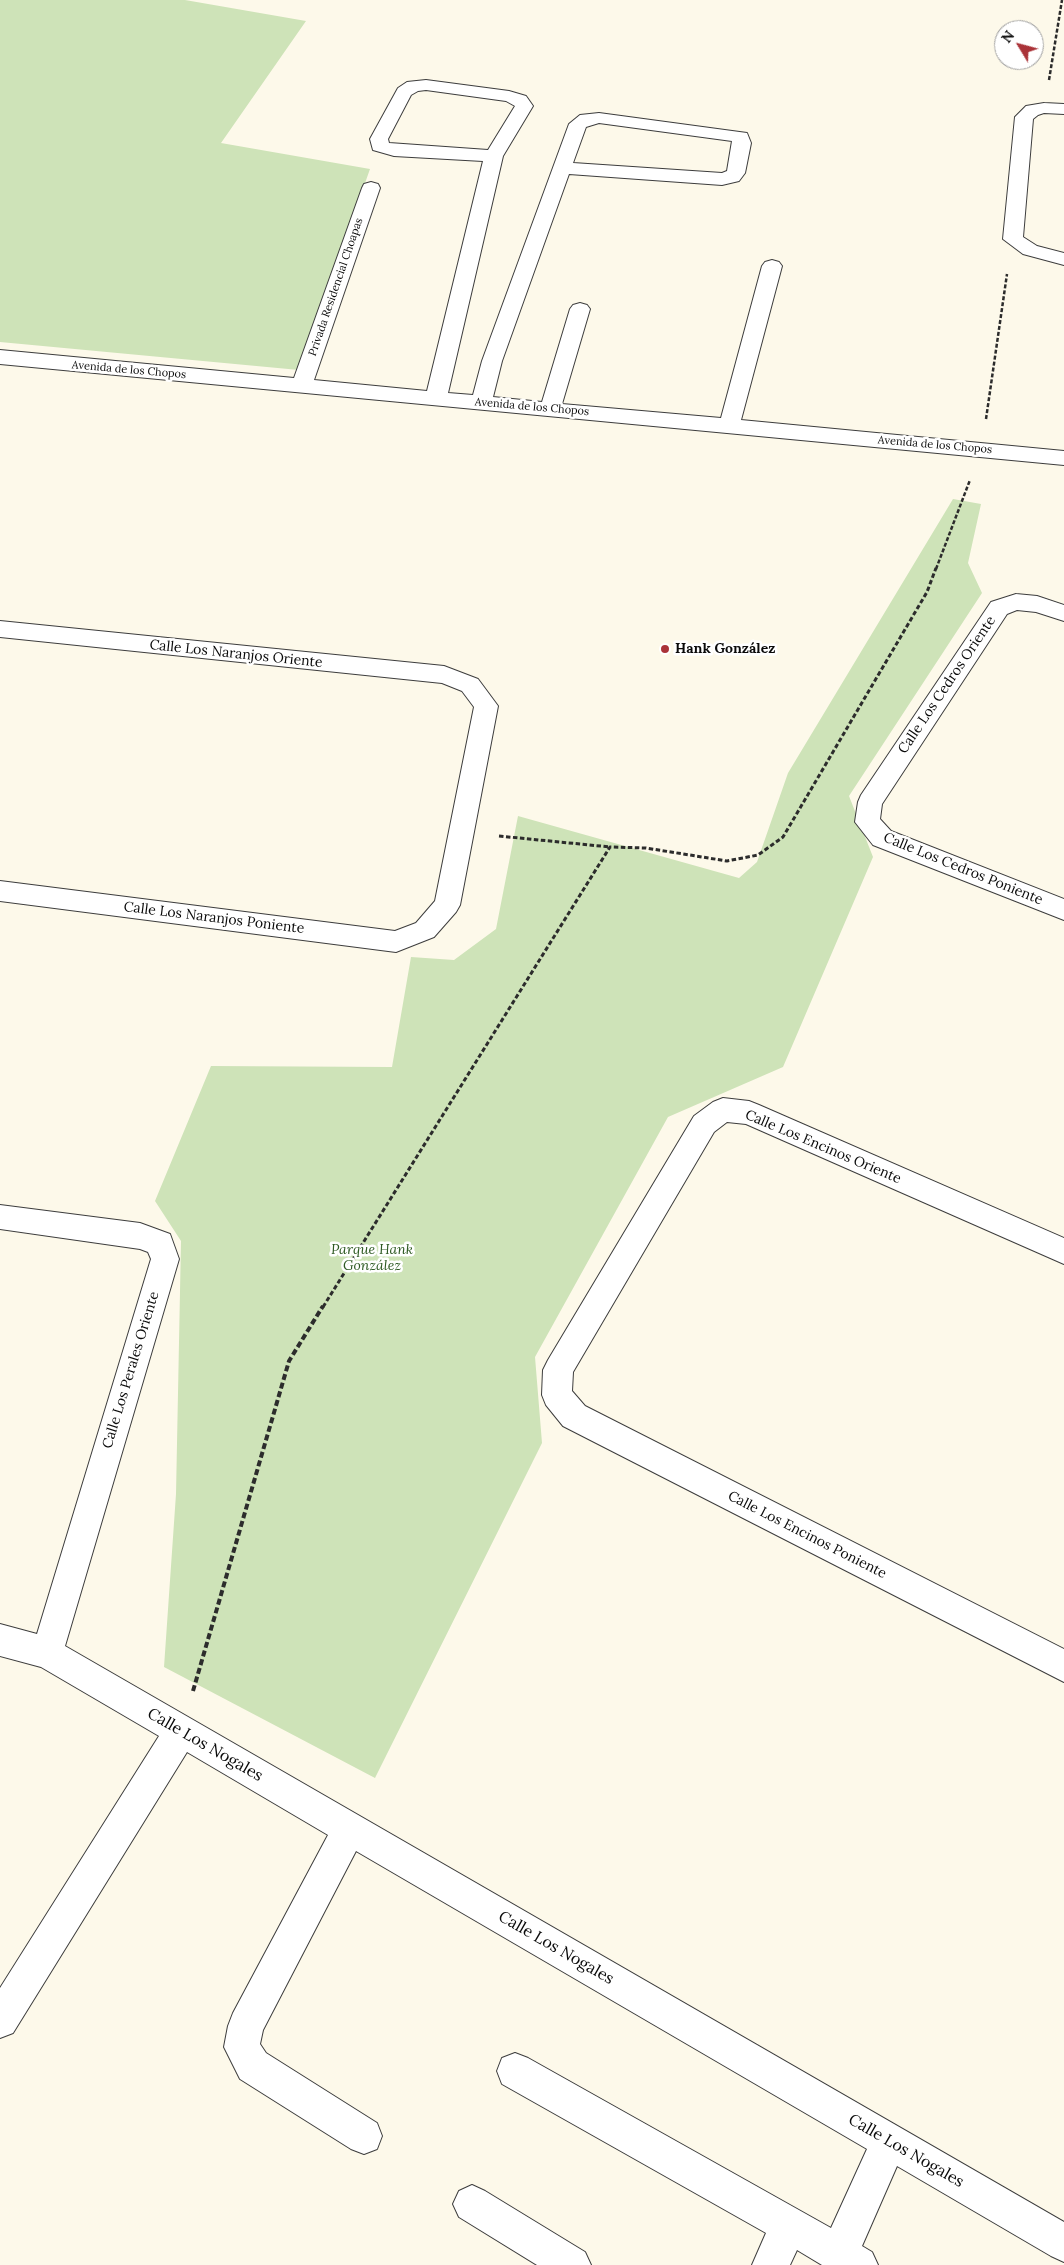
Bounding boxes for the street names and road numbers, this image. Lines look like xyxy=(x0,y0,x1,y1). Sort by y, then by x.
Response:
street label: Privada Residencial Choapas xyxy=(306,216,366,358)
street label: Avenida de los Chopos xyxy=(71,358,187,382)
street label: Avenida de los Chopos xyxy=(474,395,590,419)
street label: Avenida de los Chopos xyxy=(877,433,993,457)
street label: Calle Los Cedros Oriente xyxy=(895,613,999,757)
street label: Calle Los Naranjos Oriente xyxy=(149,637,323,671)
street label: Calle Los Cedros Poniente xyxy=(881,829,1045,909)
street label: Calle Los Naranjos Poniente xyxy=(123,899,305,937)
street label: Calle Los Encinos Oriente xyxy=(742,1106,904,1188)
street label: Calle Los Perales Oriente xyxy=(99,1290,163,1450)
street label: Calle Los Encinos Poniente xyxy=(725,1488,889,1582)
street label: Calle Los Nogales xyxy=(144,1704,266,1786)
street label: Calle Los Nogales xyxy=(495,1907,617,1989)
street label: Calle Los Nogales xyxy=(845,2110,967,2192)

